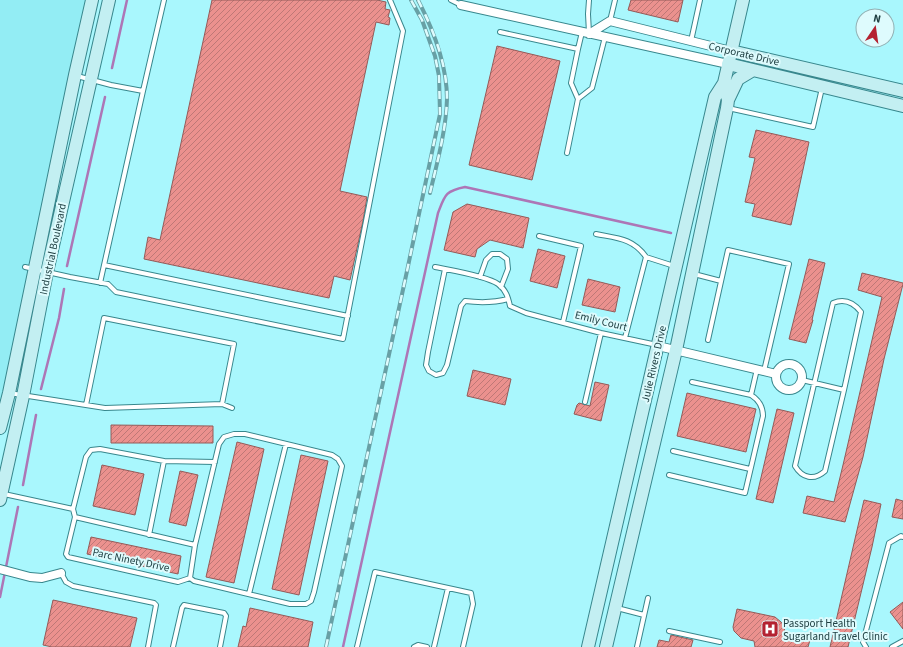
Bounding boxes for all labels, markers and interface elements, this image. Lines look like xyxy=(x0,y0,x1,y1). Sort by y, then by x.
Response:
north arrow xyxy=(855,8,895,48)
text: N xyxy=(872,11,882,27)
street label: Corporate Drive xyxy=(707,39,781,70)
street label: Industrial Boulevard xyxy=(36,202,70,296)
street label: Emily Court xyxy=(573,307,629,335)
street label: Julie Rivers Drive xyxy=(638,324,670,404)
street label: Parc Ninety Drive xyxy=(91,545,171,576)
place label: Passport Health Sugarland Travel Clinic xyxy=(783,616,888,644)
hospital icon: Passport Health Sugarland Travel Clinic xyxy=(760,619,780,639)

